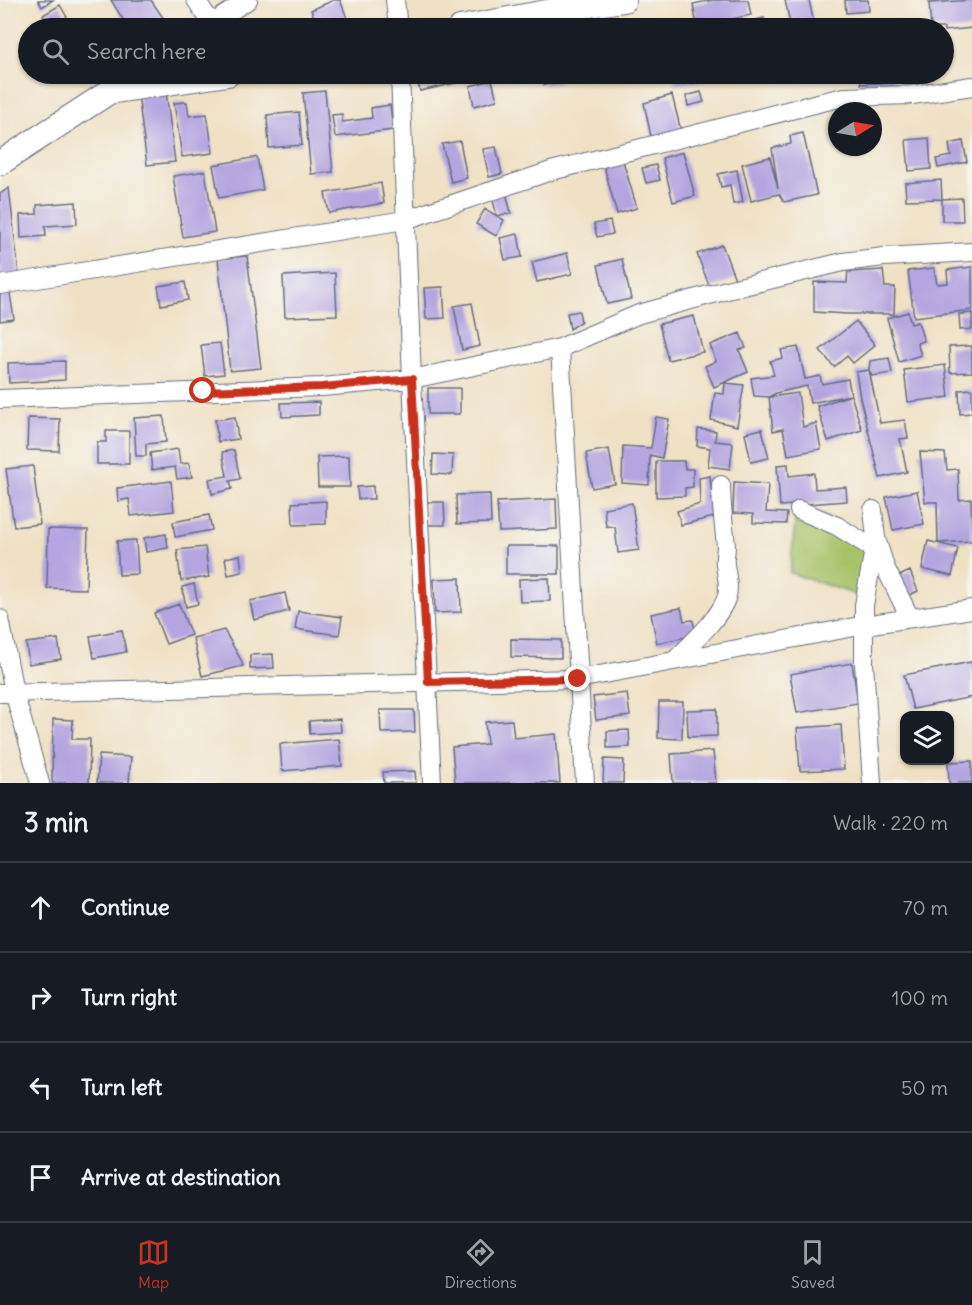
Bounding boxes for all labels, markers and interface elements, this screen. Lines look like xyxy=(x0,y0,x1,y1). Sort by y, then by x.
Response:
search box xyxy=(18,18,954,84)
icon: search xyxy=(39,35,72,68)
text: Search here xyxy=(87,37,206,65)
north arrow xyxy=(828,102,882,156)
route start xyxy=(189,377,215,403)
route end xyxy=(564,665,590,691)
map controls xyxy=(900,711,954,765)
button: layers xyxy=(900,711,954,765)
text: 3 min xyxy=(24,806,89,839)
text: Walk · 220 m xyxy=(833,810,948,835)
icon: ahead xyxy=(24,891,57,924)
text: Continue xyxy=(81,893,170,921)
text: 70 m xyxy=(903,895,948,920)
icon: right xyxy=(24,981,57,1014)
text: Turn right xyxy=(81,983,177,1011)
text: 100 m xyxy=(891,985,948,1010)
icon: left xyxy=(24,1071,57,1104)
text: Turn left xyxy=(81,1073,162,1101)
text: 50 m xyxy=(901,1075,948,1100)
icon: arrive xyxy=(24,1161,57,1194)
text: Arrive at destination xyxy=(81,1163,281,1191)
tab: Map xyxy=(137,1236,170,1292)
tab: Directions xyxy=(444,1236,517,1292)
tab: Saved xyxy=(791,1236,835,1292)

